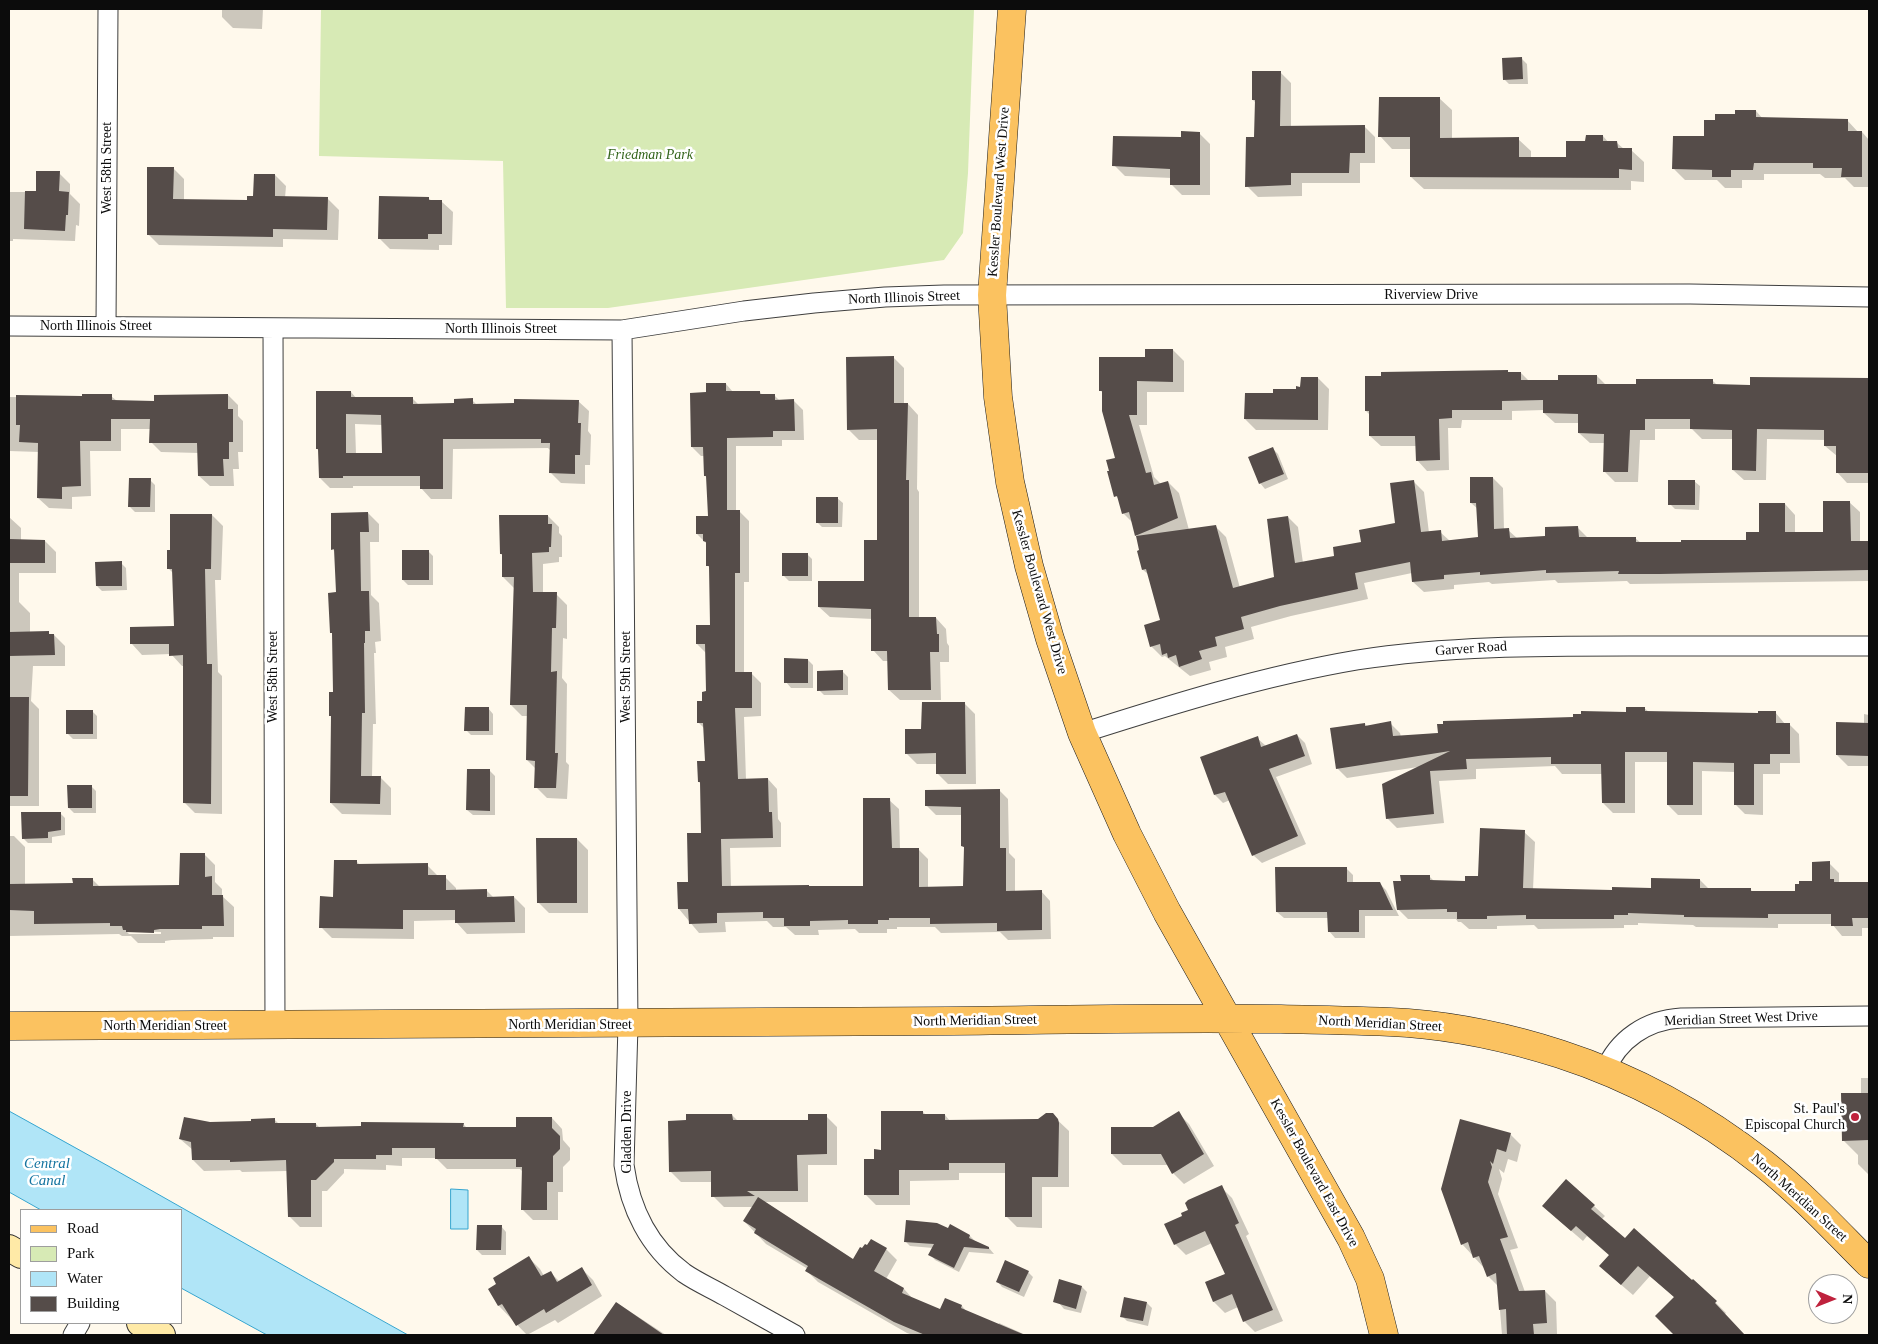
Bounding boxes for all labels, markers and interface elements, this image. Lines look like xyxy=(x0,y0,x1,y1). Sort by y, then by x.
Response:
street label: Kessler Boulevard West Drive xyxy=(985,106,1013,278)
street label: West 58th Street xyxy=(99,122,115,214)
park label: Friedman Park xyxy=(607,147,693,163)
street label: Riverview Drive xyxy=(1384,287,1478,303)
street label: North Illinois Street xyxy=(848,288,960,308)
street label: North Illinois Street xyxy=(40,318,152,334)
street label: North Illinois Street xyxy=(445,321,557,337)
street label: Kessler Boulevard West Drive xyxy=(1007,508,1071,676)
street label: West 58th Street xyxy=(265,631,281,723)
street label: West 59th Street xyxy=(618,631,634,723)
street label: Garver Road xyxy=(1435,638,1507,660)
street label: Meridian Street West Drive xyxy=(1664,1008,1818,1030)
street label: North Meridian Street xyxy=(913,1012,1037,1030)
street label: North Meridian Street xyxy=(1318,1012,1442,1036)
street label: North Meridian Street xyxy=(508,1017,632,1033)
street label: North Meridian Street xyxy=(103,1018,227,1034)
street label: Gladden Drive xyxy=(619,1091,635,1173)
street label: Kessler Boulevard East Drive xyxy=(1266,1096,1362,1250)
place label: St. Paul's Episcopal Church xyxy=(1745,1101,1845,1134)
marker: St. Paul's Episcopal Church xyxy=(1849,1111,1861,1123)
street label: North Meridian Street xyxy=(1747,1150,1851,1246)
water label: Central Canal xyxy=(24,1155,70,1190)
legend xyxy=(20,1209,182,1324)
text: Road xyxy=(67,1220,99,1236)
text: Park xyxy=(67,1245,95,1261)
text: Water xyxy=(67,1270,102,1286)
north arrow xyxy=(1808,1274,1858,1324)
text: N xyxy=(1840,1294,1855,1304)
text: Building xyxy=(67,1295,120,1311)

